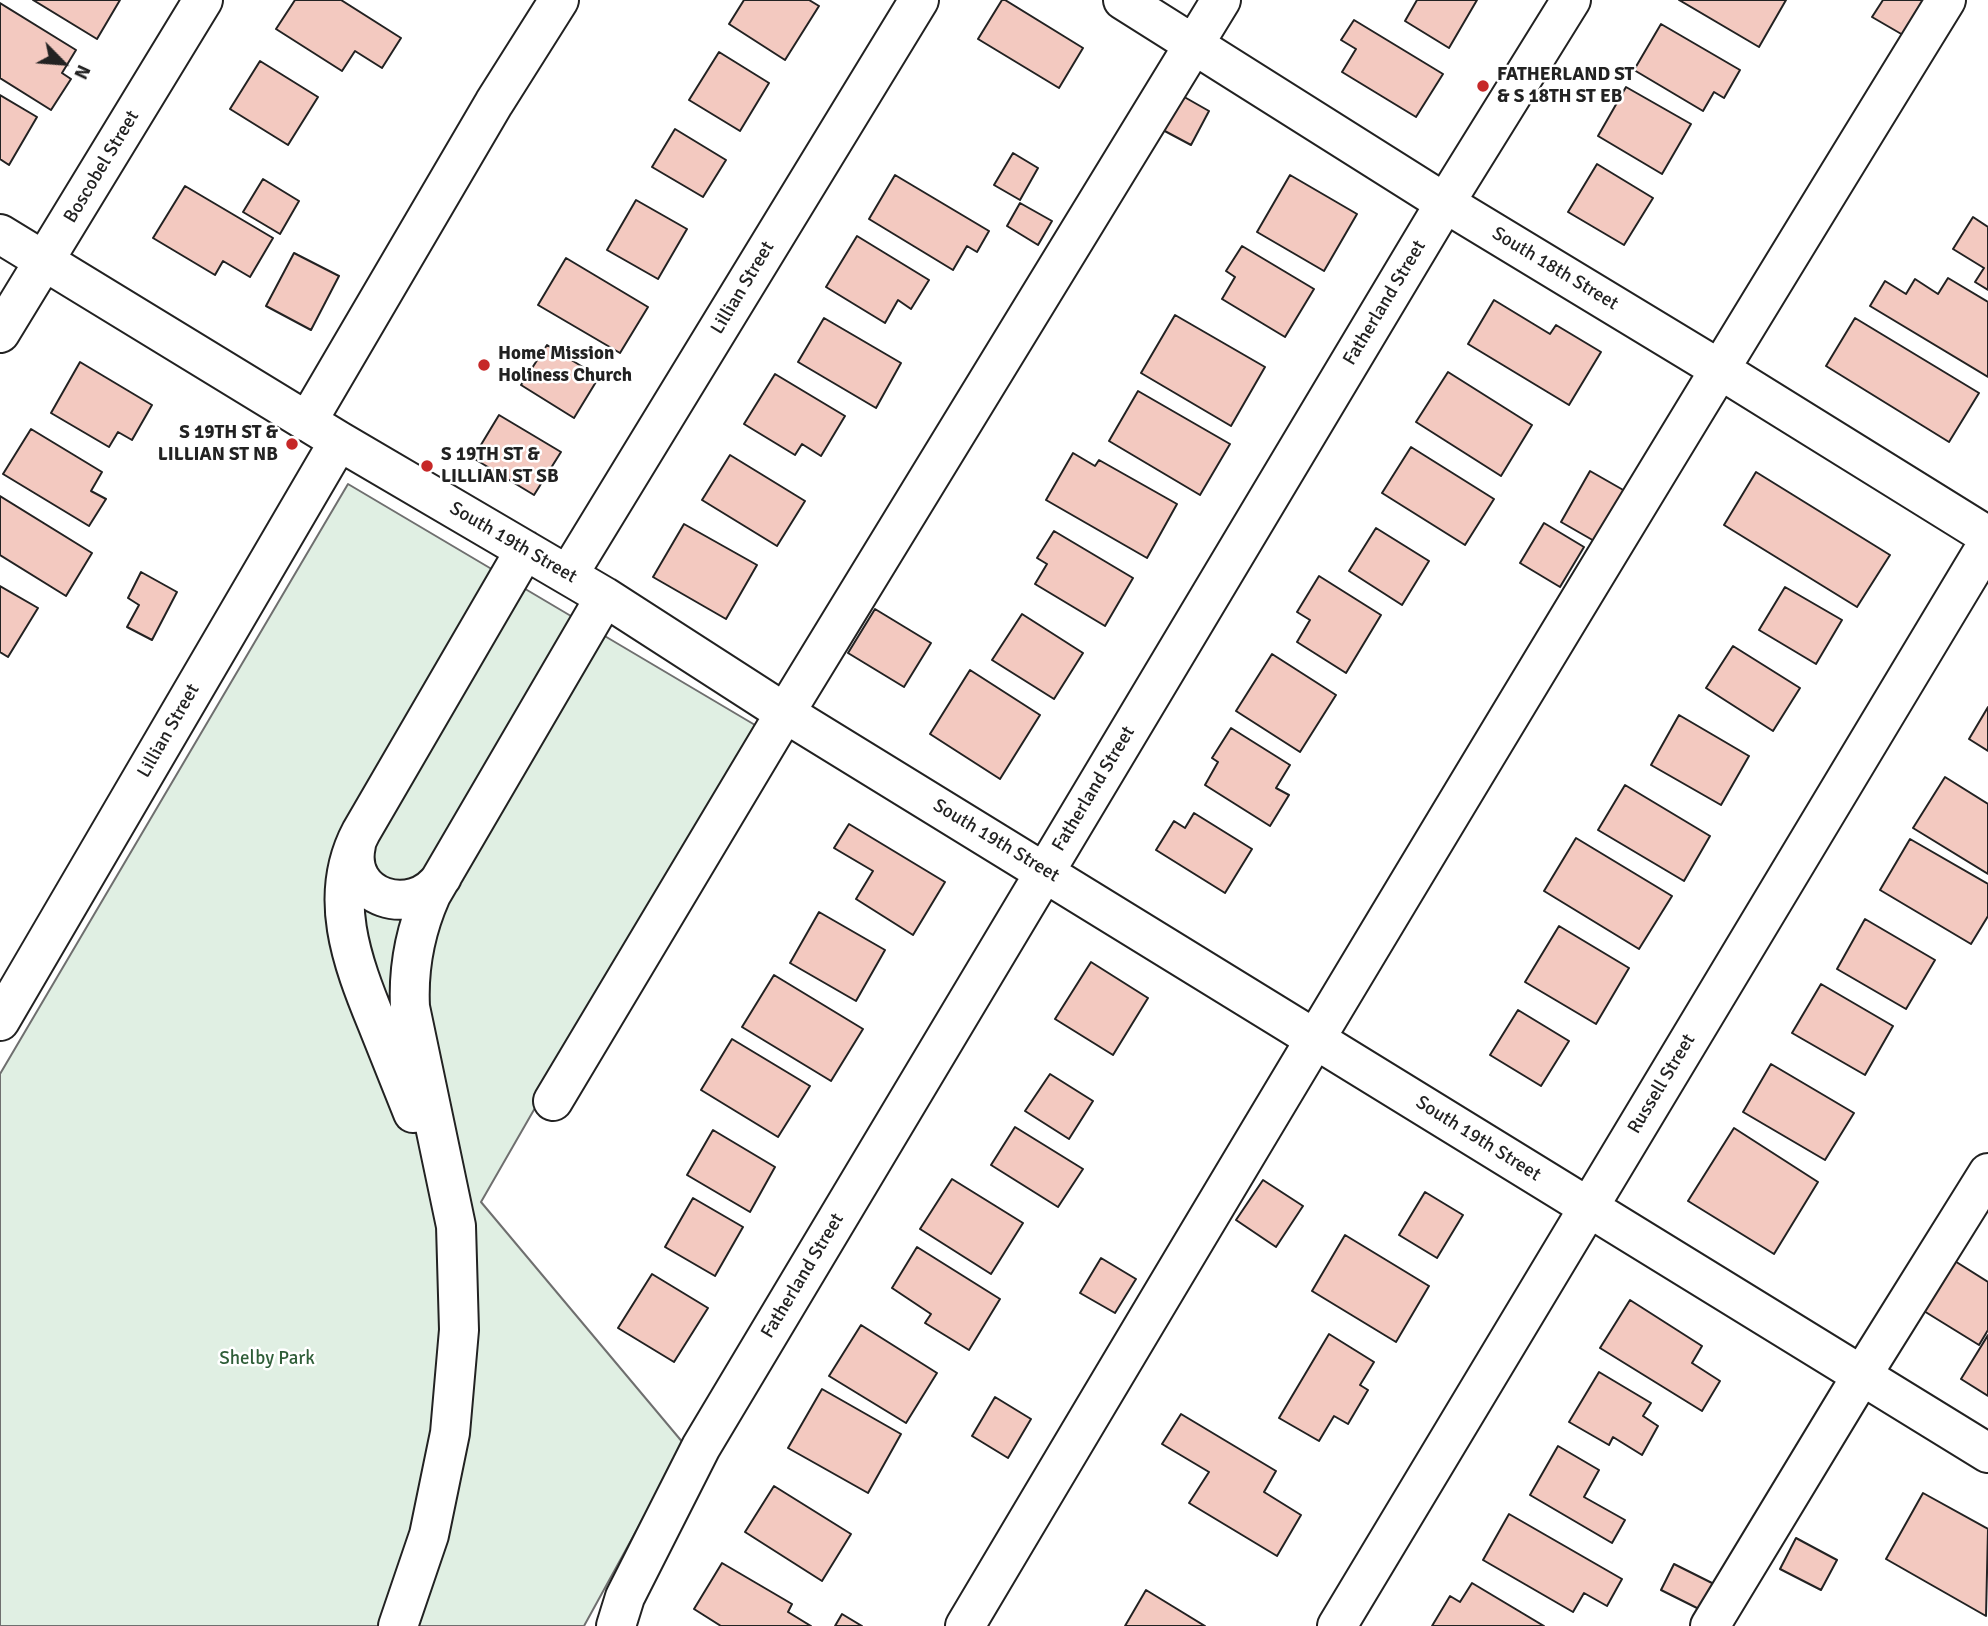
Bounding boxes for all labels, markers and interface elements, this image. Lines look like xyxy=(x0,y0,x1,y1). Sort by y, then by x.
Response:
north arrow xyxy=(28,28,98,98)
text: N xyxy=(68,61,96,83)
place label: FATHERLAND ST & S 18TH ST EB xyxy=(1497,64,1634,108)
marker: FATHERLAND ST & S 18TH ST EB xyxy=(1475,78,1491,94)
street label: Boscobel Street xyxy=(59,107,145,227)
street label: South 18th Street xyxy=(1488,222,1622,316)
street label: Fatherland Street xyxy=(1339,236,1431,370)
street label: Lillian Street xyxy=(706,237,780,339)
place label: Home Mission Holiness Church xyxy=(498,343,632,387)
marker: Home Mission Holiness Church xyxy=(476,357,492,373)
place label: S 19TH ST & LILLIAN ST NB xyxy=(158,422,278,466)
marker: S 19TH ST & LILLIAN ST NB xyxy=(284,436,300,452)
place label: S 19TH ST & LILLIAN ST SB xyxy=(441,444,559,488)
marker: S 19TH ST & LILLIAN ST SB xyxy=(419,458,435,474)
street label: South 19th Street xyxy=(445,497,581,589)
street label: Lillian Street xyxy=(133,680,205,782)
street label: Fatherland Street xyxy=(1048,722,1140,856)
street label: South 19th Street xyxy=(929,794,1063,888)
street label: Russell Street xyxy=(1623,1030,1701,1138)
street label: South 19th Street xyxy=(1411,1091,1545,1187)
street label: Fatherland Street xyxy=(757,1209,849,1343)
park label: Shelby Park xyxy=(219,1348,315,1370)

